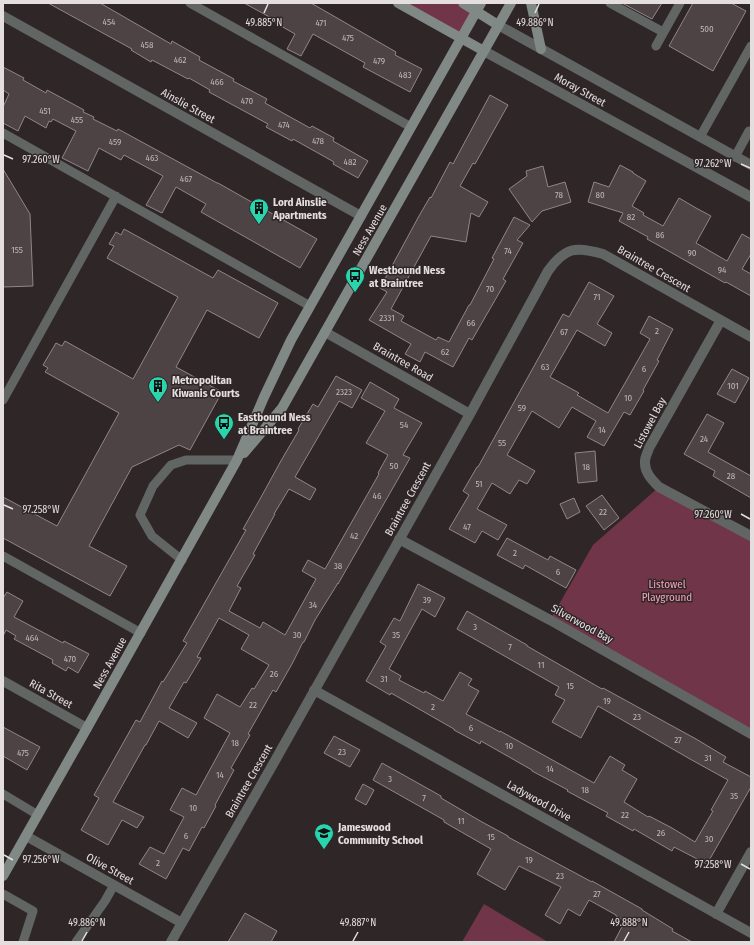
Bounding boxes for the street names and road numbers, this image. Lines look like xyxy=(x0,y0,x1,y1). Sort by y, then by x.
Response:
street label: Moray Street xyxy=(552,71,608,110)
street label: Ainslie Street xyxy=(159,86,218,126)
street label: Ness Avenue xyxy=(350,202,390,258)
street label: Braintree Crescent xyxy=(615,243,693,295)
street label: Braintree Road xyxy=(371,340,435,384)
street label: Listowel Bay xyxy=(631,395,669,451)
street label: Braintree Crescent xyxy=(382,459,434,538)
street label: Silverwood Bay xyxy=(549,602,615,646)
street label: Ness Avenue xyxy=(90,635,130,691)
street label: Rita Street xyxy=(27,677,75,711)
street label: Braintree Crescent xyxy=(223,742,275,820)
street label: Ladywood Drive xyxy=(505,778,573,824)
street label: Olive Street xyxy=(84,851,136,888)

